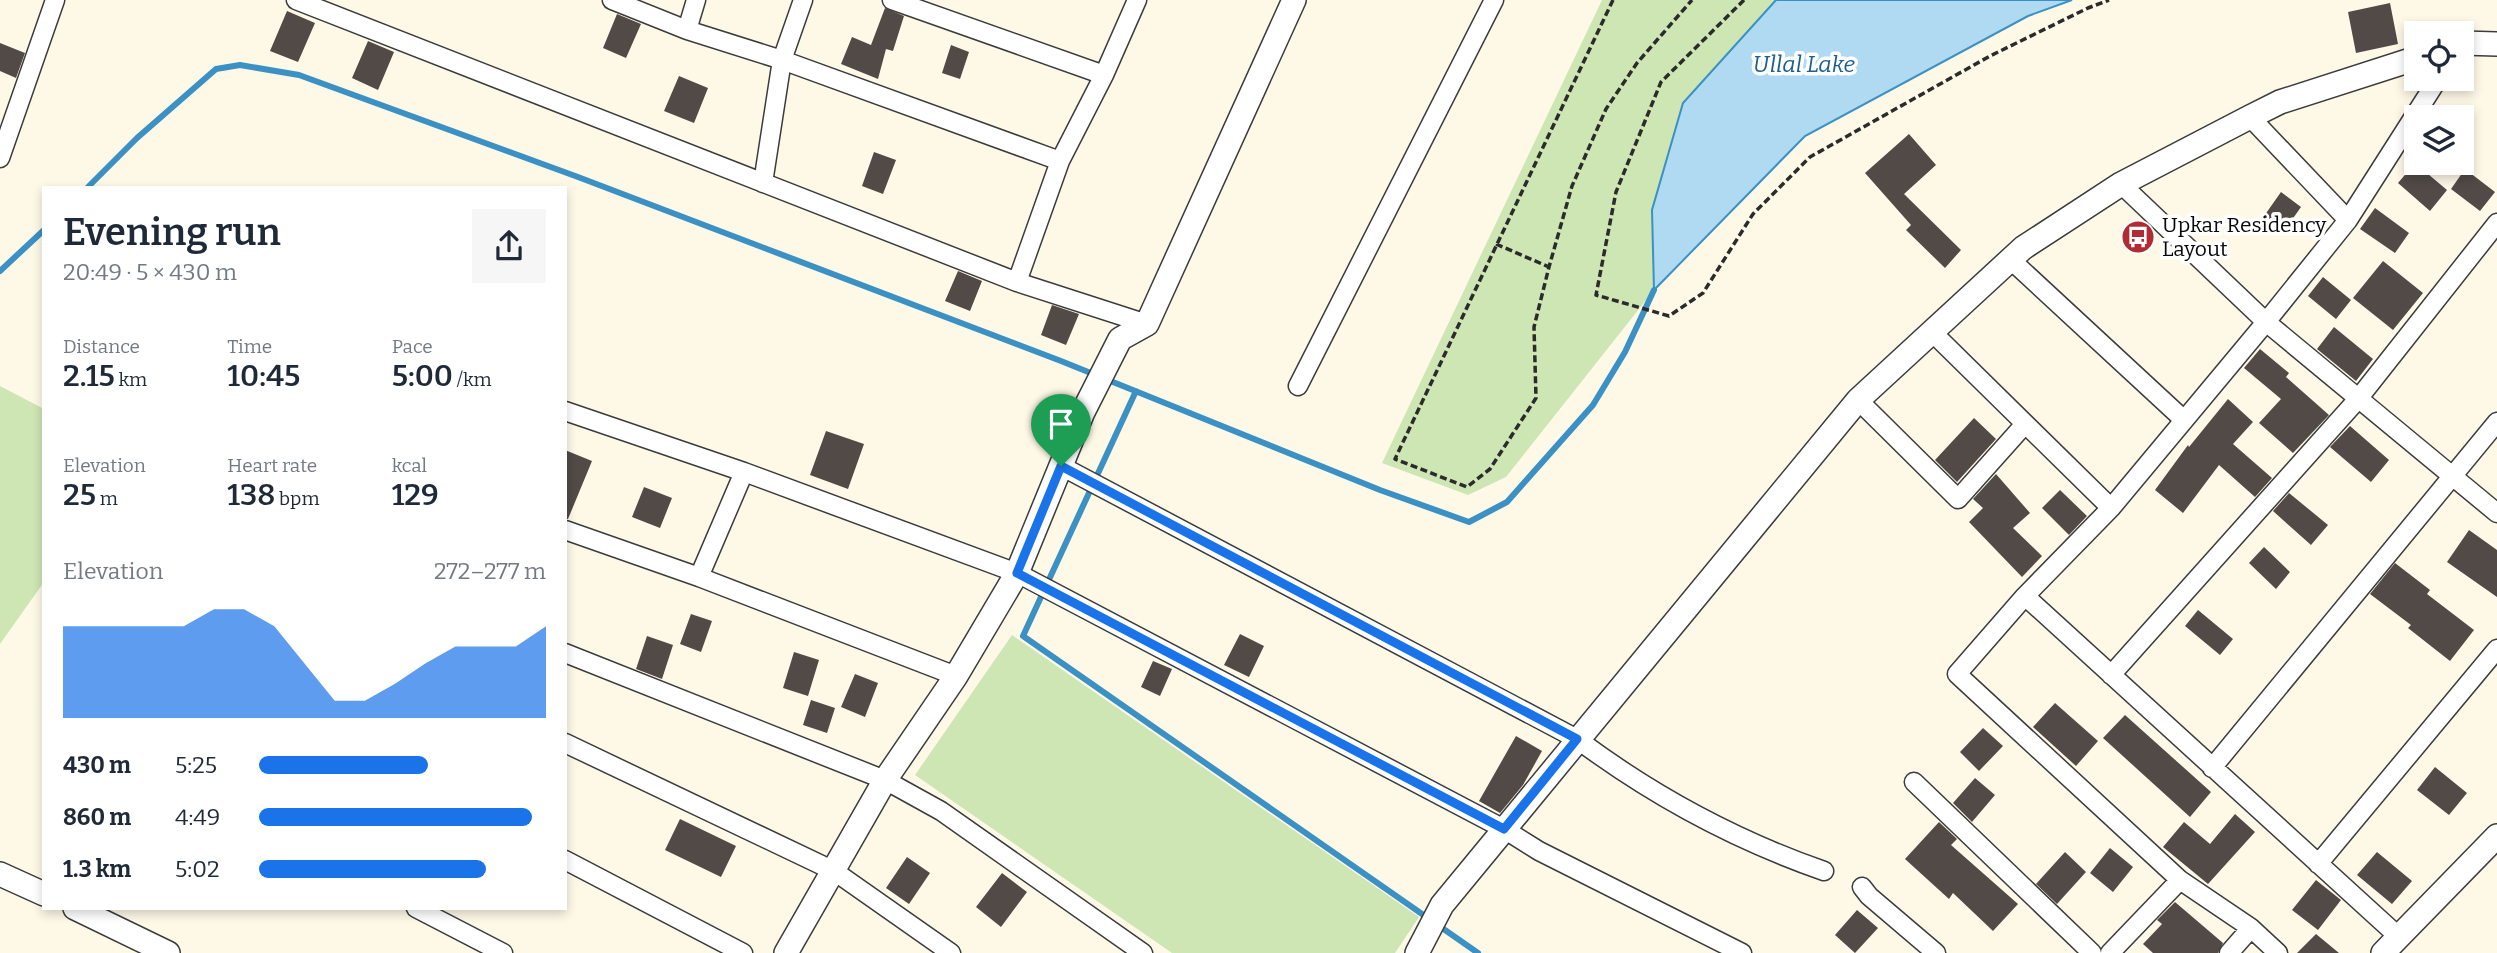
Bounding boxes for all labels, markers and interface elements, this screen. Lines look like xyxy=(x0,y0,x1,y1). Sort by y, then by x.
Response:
map controls xyxy=(2404,21,2474,175)
button: locate xyxy=(2404,21,2474,91)
water label: Ullal Lake xyxy=(1753,50,1856,78)
button: layers xyxy=(2404,105,2474,175)
text: Evening run xyxy=(63,209,281,255)
button: share xyxy=(472,209,546,283)
place label: Upkar Residency Layout xyxy=(2162,212,2327,262)
bus stop icon: Upkar Residency Layout xyxy=(2119,218,2157,256)
text: 20:49 · 5 × 430 m xyxy=(63,258,237,286)
text: Distance xyxy=(63,335,140,358)
text: Time xyxy=(227,335,272,358)
text: Pace xyxy=(392,335,433,358)
text: 2.15 xyxy=(63,358,115,394)
text: 10:45 xyxy=(227,358,300,394)
text: 5:00 xyxy=(392,358,453,394)
text: km xyxy=(115,368,147,391)
text: /km xyxy=(453,368,492,391)
pin xyxy=(1031,394,1091,466)
icon: arrive xyxy=(1042,405,1080,443)
text: Elevation xyxy=(63,454,146,477)
text: Heart rate xyxy=(227,454,317,477)
text: kcal xyxy=(392,454,427,477)
text: 25 xyxy=(63,477,96,513)
text: 138 xyxy=(227,477,275,513)
text: 129 xyxy=(392,477,439,513)
text: m xyxy=(96,487,118,510)
text: bpm xyxy=(275,487,320,510)
text: Elevation xyxy=(63,557,163,585)
text: 272–277 m xyxy=(434,557,546,585)
text: 430 m xyxy=(63,751,131,779)
text: 5:25 xyxy=(175,751,217,779)
text: 860 m xyxy=(63,803,131,831)
text: 4:49 xyxy=(175,803,220,831)
text: 1.3 km xyxy=(63,855,131,883)
text: 5:02 xyxy=(175,855,219,883)

